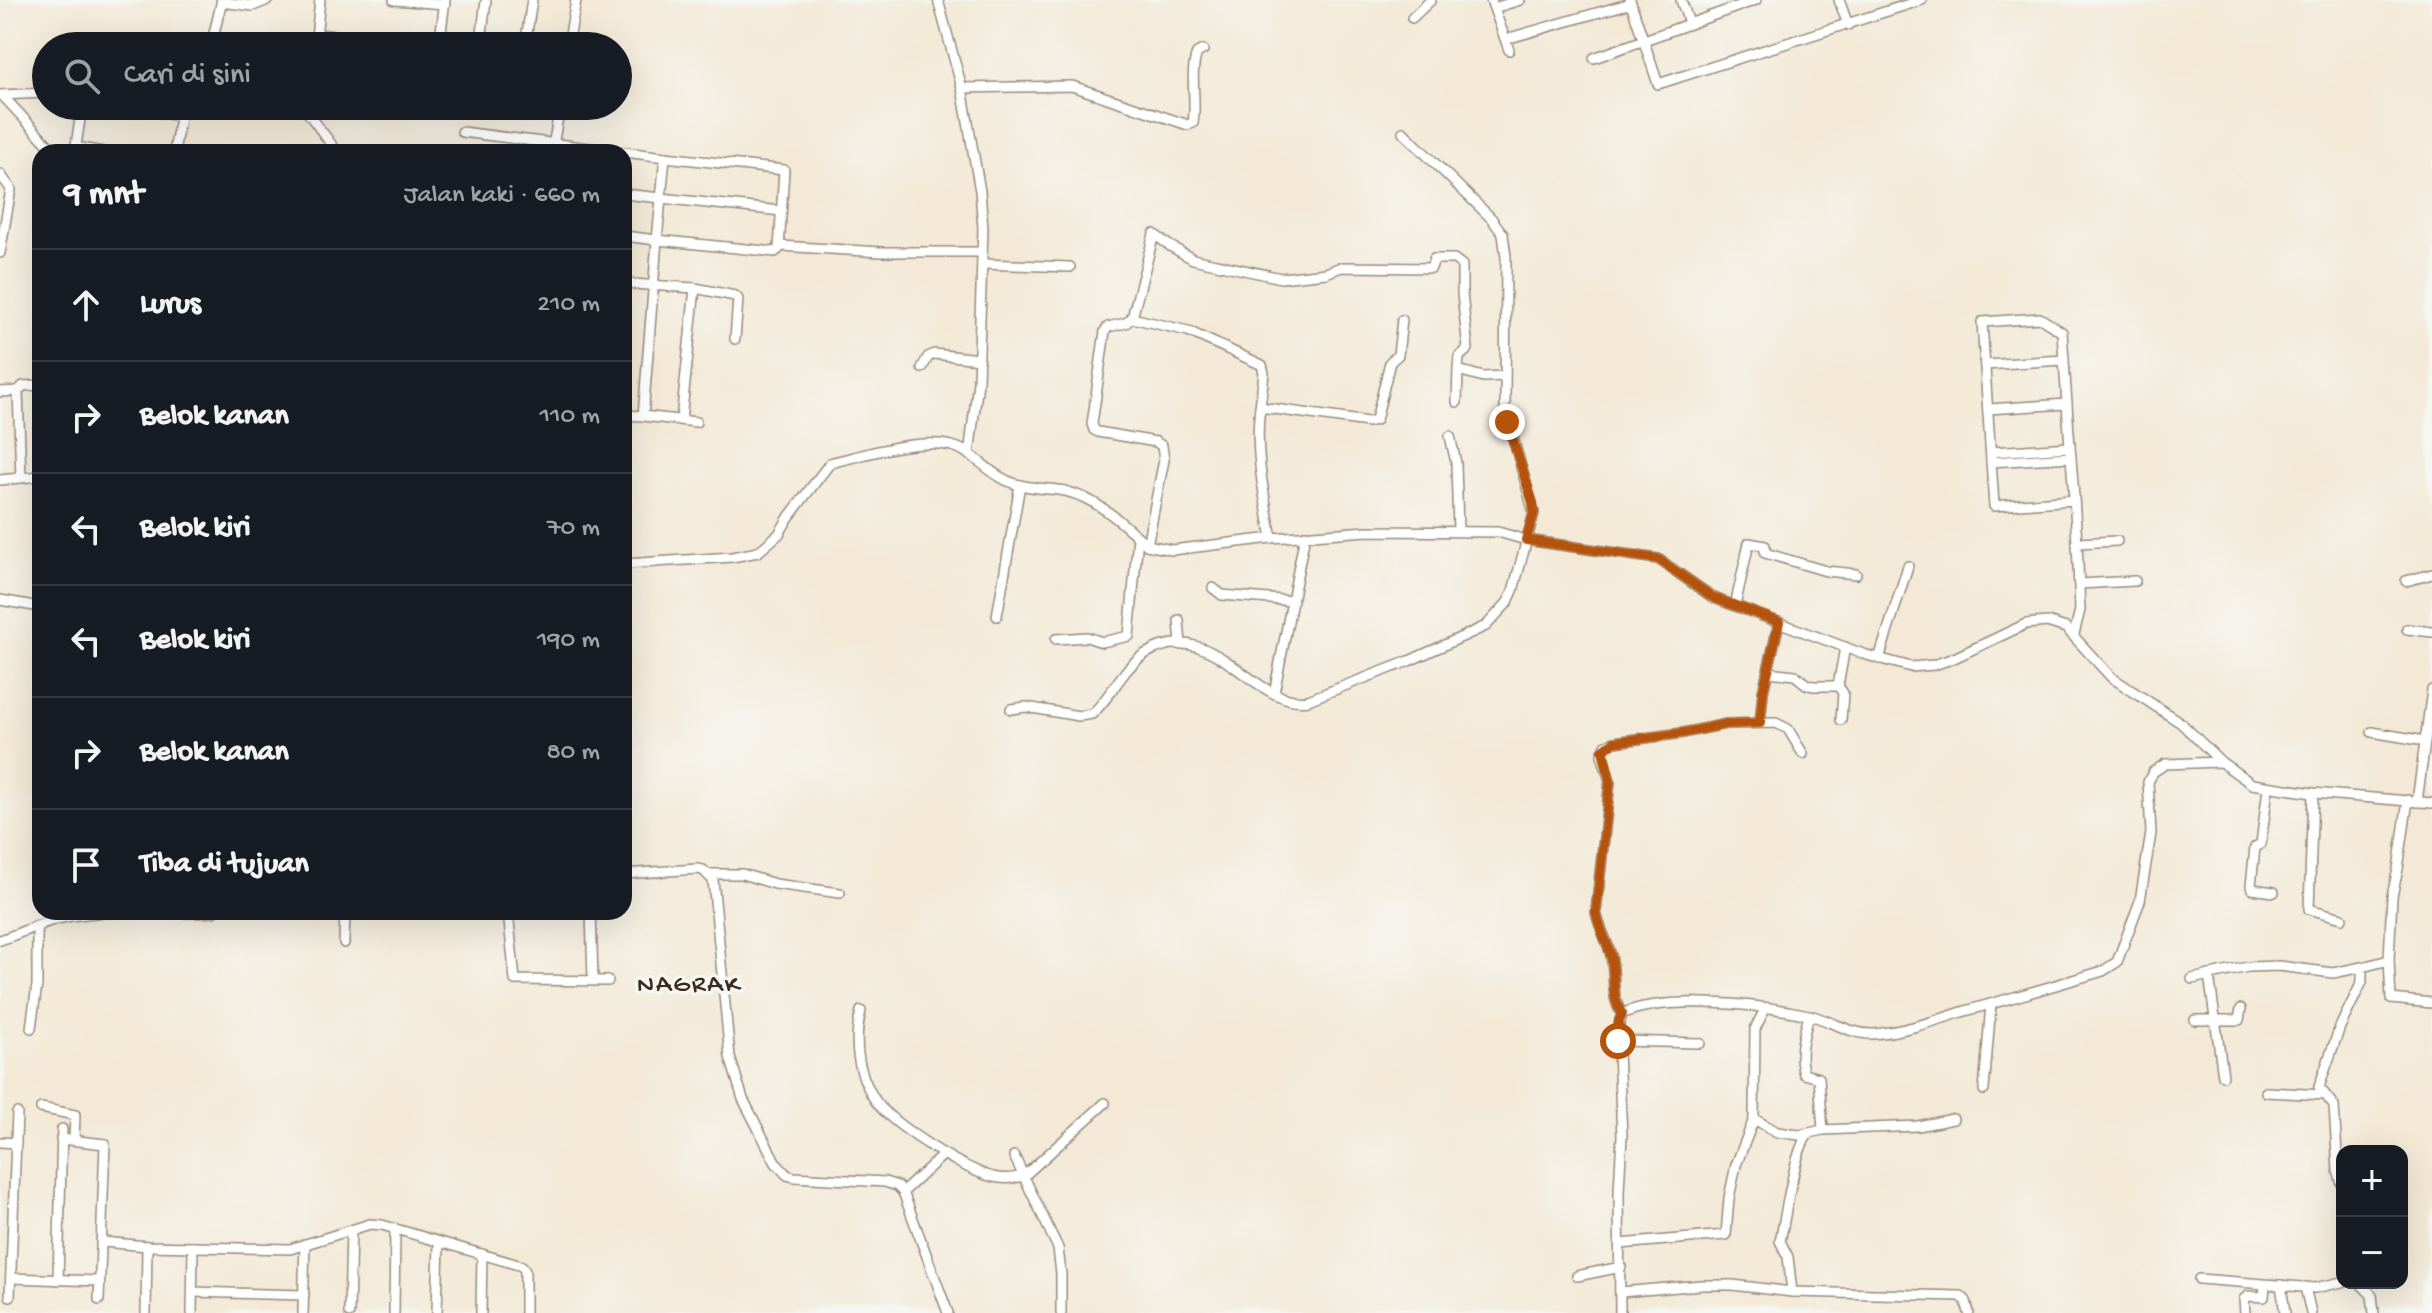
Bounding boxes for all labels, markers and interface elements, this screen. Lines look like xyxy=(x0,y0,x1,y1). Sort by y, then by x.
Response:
search box xyxy=(32,32,632,120)
icon: search xyxy=(60,54,104,98)
text: Cari di sini xyxy=(124,59,251,94)
text: 9 mnt xyxy=(64,176,143,216)
text: Jalan kaki · 660 m xyxy=(404,181,600,212)
icon: ahead xyxy=(64,283,108,327)
text: Lurus xyxy=(140,288,201,323)
text: 210 m xyxy=(537,290,600,321)
icon: right xyxy=(64,395,108,439)
text: Belok kanan xyxy=(140,400,289,435)
text: 110 m xyxy=(540,402,600,433)
route end xyxy=(1489,404,1525,440)
icon: left xyxy=(64,507,108,551)
text: Belok kiri xyxy=(140,512,250,547)
text: 70 m xyxy=(547,514,600,545)
icon: left xyxy=(64,619,108,663)
text: Belok kiri xyxy=(140,624,250,659)
text: 190 m xyxy=(537,626,600,657)
icon: right xyxy=(64,731,108,775)
text: Belok kanan xyxy=(140,736,289,771)
text: 80 m xyxy=(546,738,600,769)
icon: arrive xyxy=(64,843,108,887)
text: Tiba di tujuan xyxy=(140,848,309,883)
district label: NAGRAK xyxy=(637,971,742,1002)
route start xyxy=(1600,1023,1636,1059)
map controls xyxy=(2336,1145,2408,1289)
button: + xyxy=(2336,1145,2408,1217)
button: − xyxy=(2336,1217,2408,1289)

